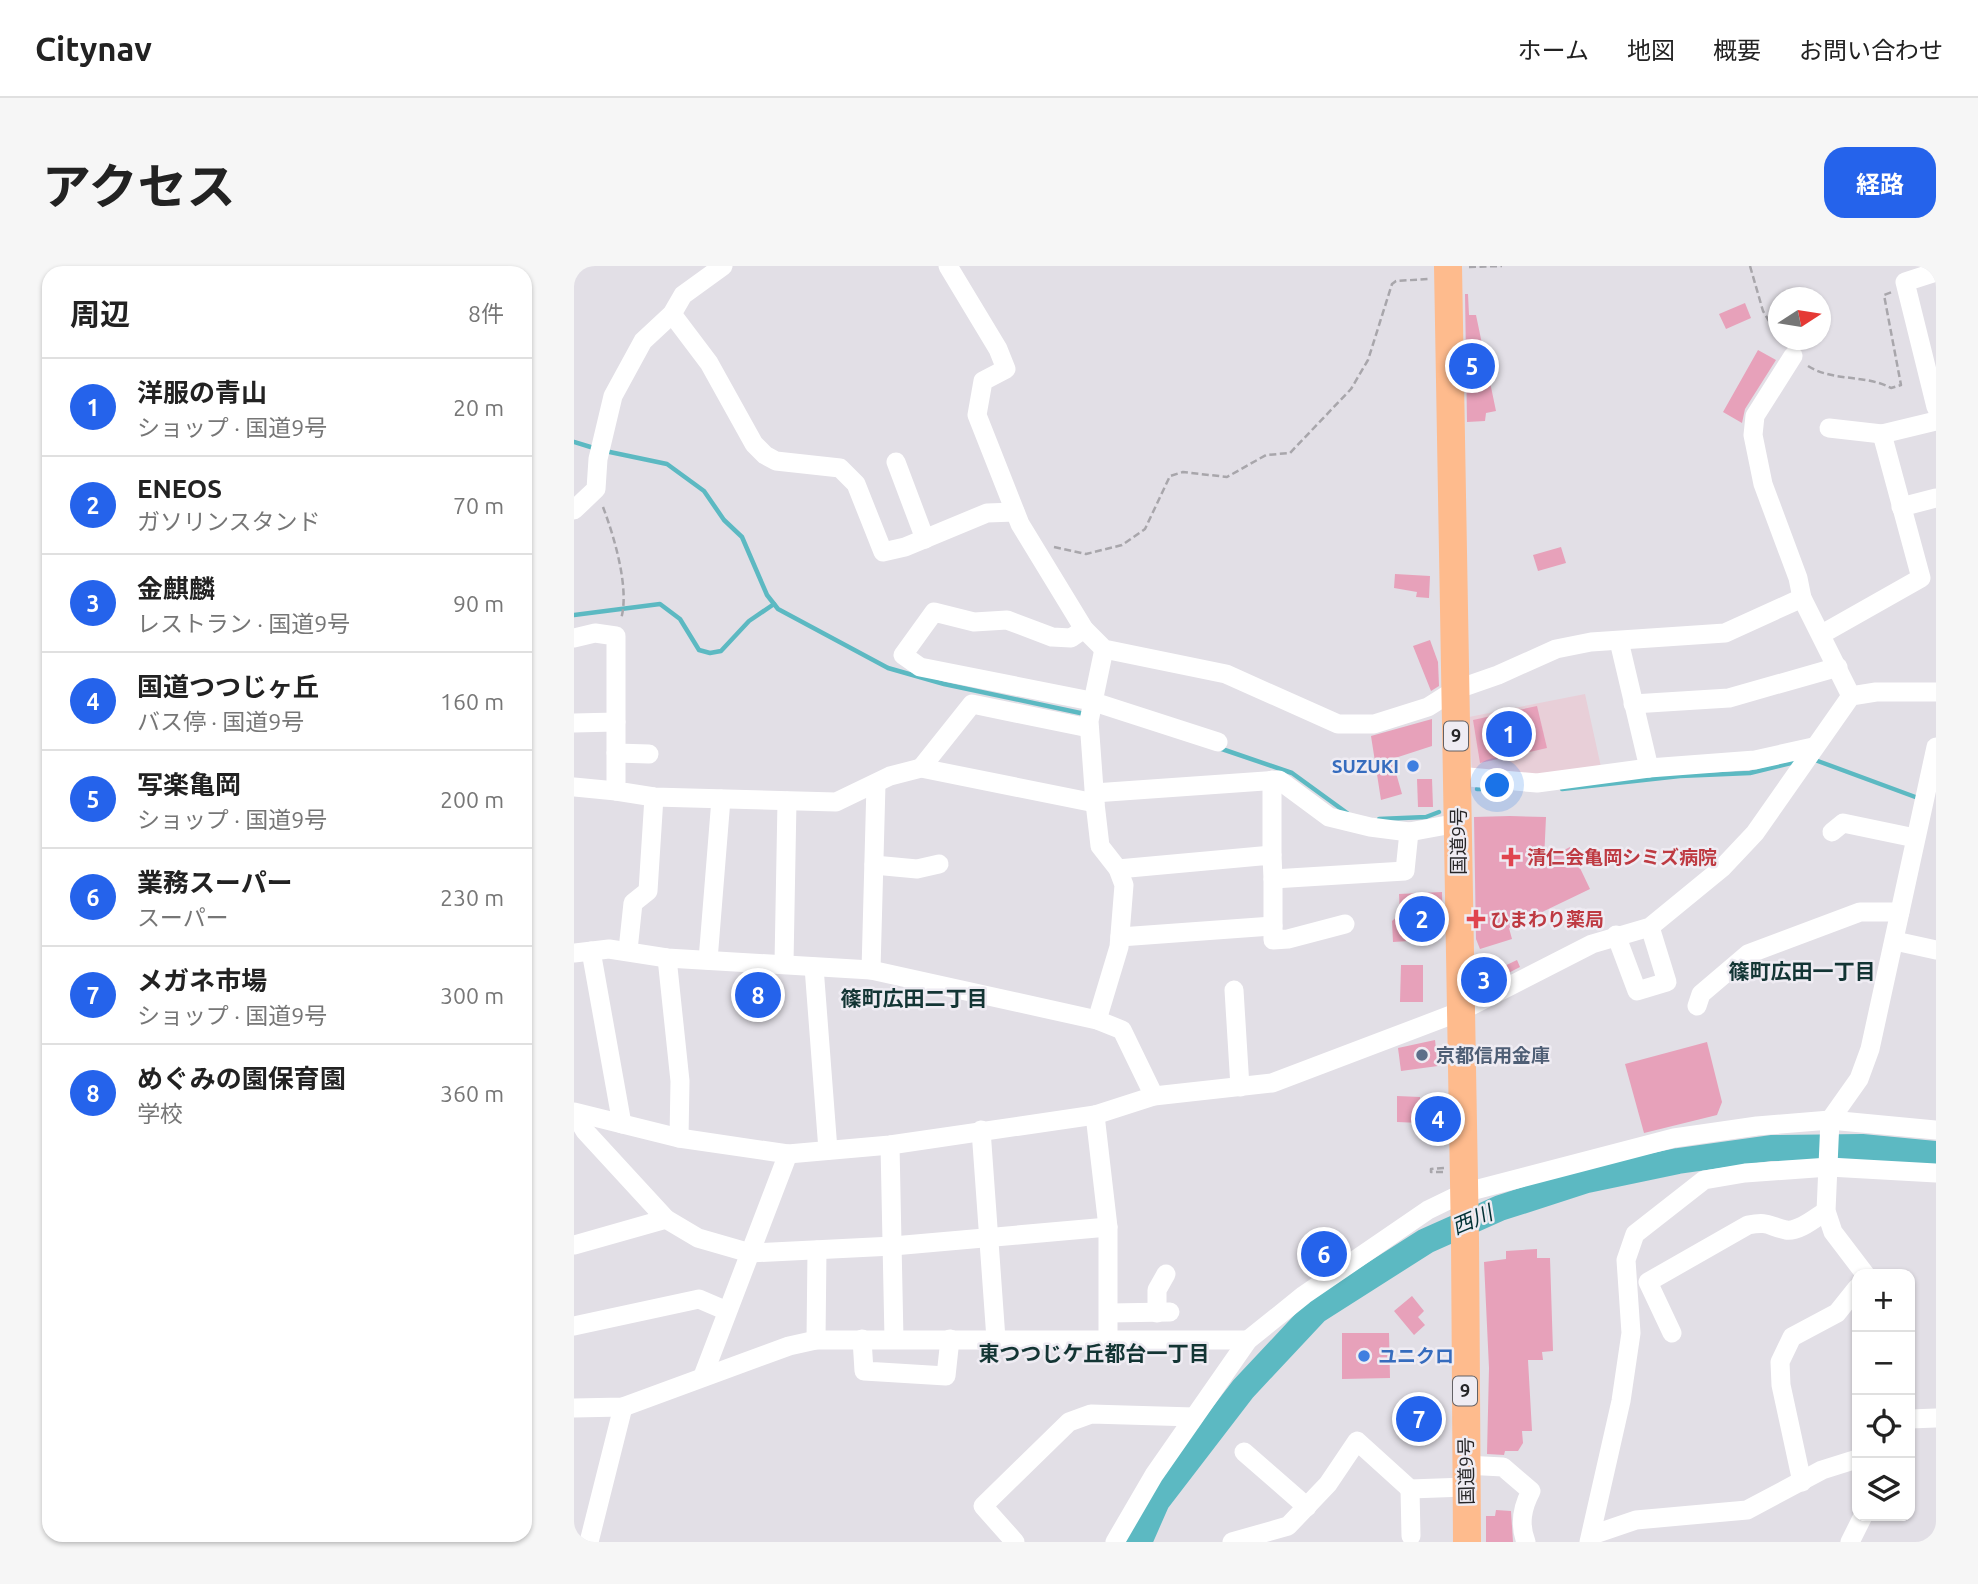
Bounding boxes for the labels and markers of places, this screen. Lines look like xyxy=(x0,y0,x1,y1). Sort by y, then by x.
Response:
pin: 5 xyxy=(1449,340,1495,392)
pin: 1 xyxy=(1486,708,1532,760)
place label: SUZUKI xyxy=(1332,755,1399,777)
marker: SUZUKI xyxy=(1405,758,1421,774)
place label: 清仁会亀岡シミズ病院 xyxy=(1527,846,1717,868)
marker: 清仁会亀岡シミズ病院 xyxy=(1501,847,1521,867)
pin: 2 xyxy=(1399,893,1445,945)
place label: ひまわり薬局 xyxy=(1490,908,1604,930)
marker: ひまわり薬局 xyxy=(1468,911,1484,927)
pin: 3 xyxy=(1461,954,1507,1006)
pin: 8 xyxy=(735,969,781,1021)
place label: 京都信用金庫 xyxy=(1436,1044,1550,1066)
marker: 京都信用金庫 xyxy=(1414,1047,1430,1063)
pin: 4 xyxy=(1415,1093,1461,1145)
pin: 6 xyxy=(1301,1228,1347,1280)
place label: ユニクロ xyxy=(1378,1345,1454,1367)
marker: ユニクロ xyxy=(1356,1348,1372,1364)
pin: 7 xyxy=(1396,1393,1442,1445)

